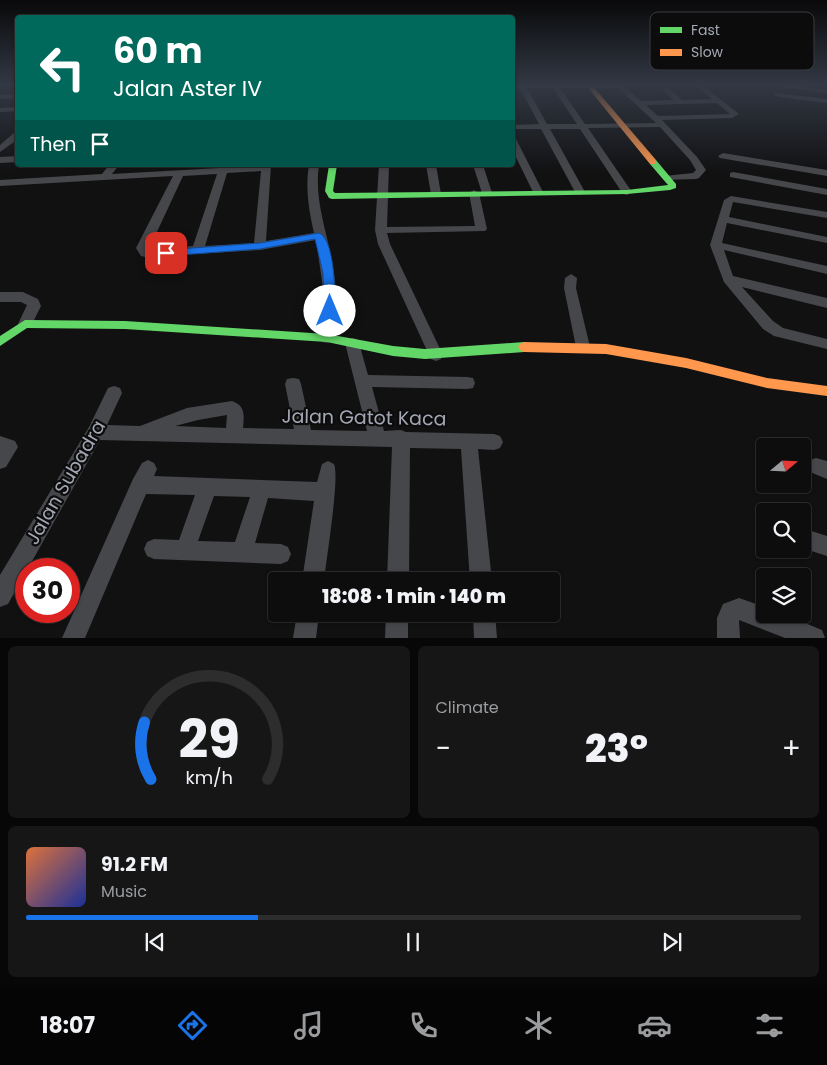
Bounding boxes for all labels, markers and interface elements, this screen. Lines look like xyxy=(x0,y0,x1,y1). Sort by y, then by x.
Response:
legend xyxy=(650,12,814,70)
text: Fast xyxy=(691,20,720,40)
text: 60 m xyxy=(113,26,203,75)
icon: left xyxy=(30,35,95,100)
text: Slow xyxy=(691,42,724,62)
text: Jalan Aster IV xyxy=(113,73,262,104)
icon: arrive xyxy=(86,130,114,158)
text: Then xyxy=(30,131,76,158)
pin xyxy=(145,232,187,274)
icon: arrive xyxy=(152,239,180,267)
position arrow xyxy=(303,284,355,336)
street label: Jalan Gatot Kaca xyxy=(281,403,447,432)
street label: Jalan Subadra xyxy=(19,415,112,549)
north arrow xyxy=(756,438,811,492)
map controls xyxy=(756,438,811,623)
button: search xyxy=(756,503,811,558)
speed limit sign: 30 xyxy=(15,558,80,623)
button: layers xyxy=(756,568,811,623)
text: 18:08 · 1 min · 140 m xyxy=(322,583,506,610)
text: Climate xyxy=(436,696,499,719)
text: 29 xyxy=(178,703,240,776)
text: 23° xyxy=(585,722,648,775)
text: − xyxy=(436,729,451,768)
text: + xyxy=(782,729,801,768)
text: km/h xyxy=(185,765,233,790)
text: 91.2 FM xyxy=(101,851,168,878)
text: Music xyxy=(101,880,147,903)
icon: previous xyxy=(141,928,169,956)
icon: pause xyxy=(399,928,427,956)
icon: next xyxy=(658,928,686,956)
icon: directions xyxy=(175,1008,210,1043)
icon: music xyxy=(291,1008,326,1043)
icon: phone xyxy=(406,1008,441,1043)
icon: climate xyxy=(521,1008,556,1043)
icon: car xyxy=(637,1008,672,1043)
icon: filters xyxy=(752,1008,787,1043)
text: 18:07 xyxy=(40,1010,95,1041)

